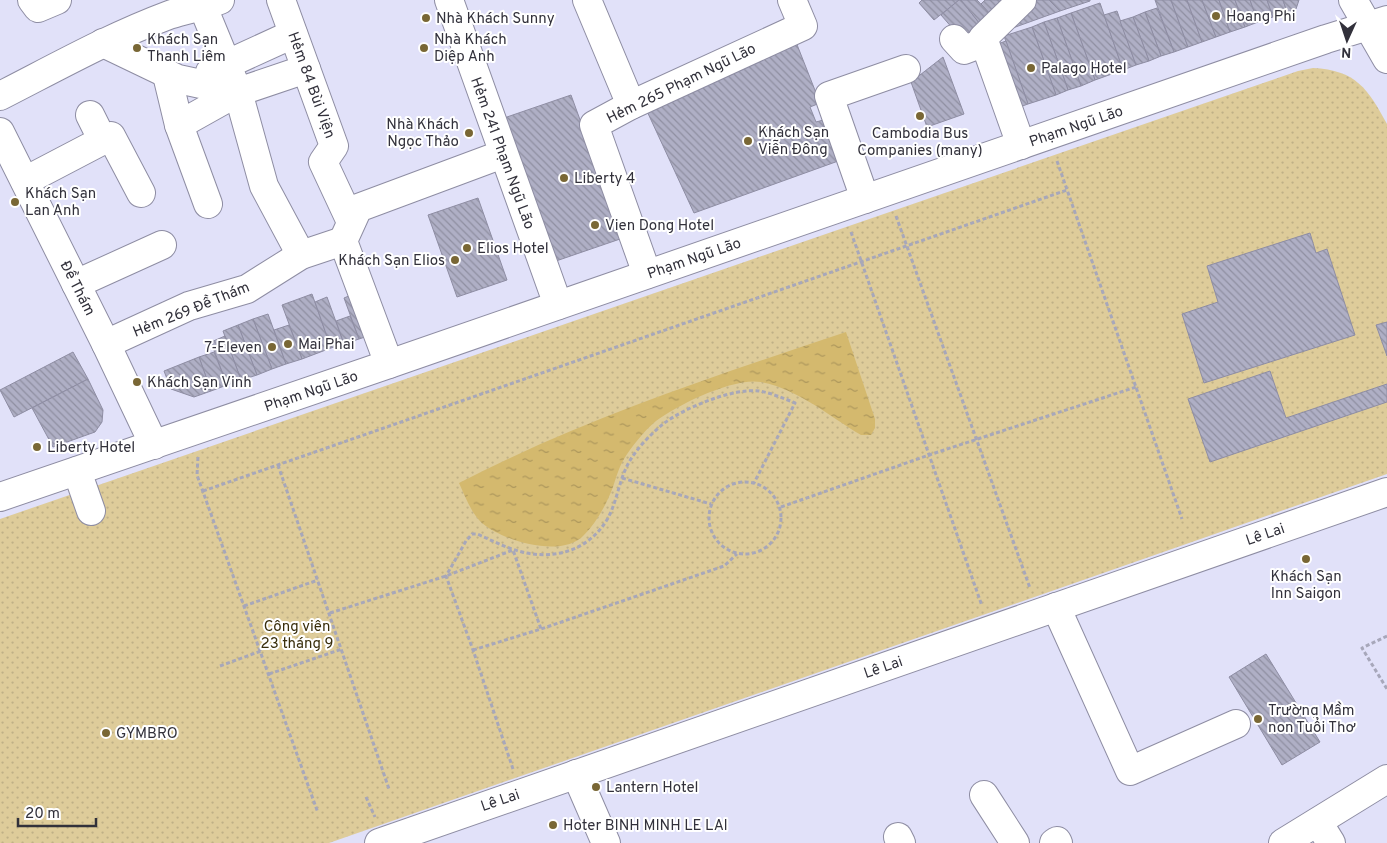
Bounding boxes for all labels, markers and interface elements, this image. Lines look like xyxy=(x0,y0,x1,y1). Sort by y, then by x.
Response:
place label: Hoang Phi xyxy=(1226,8,1296,27)
place label: Nhà Khách Sunny xyxy=(436,10,555,29)
marker: Hoang Phi xyxy=(1210,10,1222,22)
marker: Nhà Khách Sunny xyxy=(420,12,432,24)
north arrow xyxy=(1322,15,1372,65)
street label: Hẻm 84 Bùi Viện xyxy=(282,30,339,142)
place label: Khách Sạn Thanh Liêm xyxy=(147,31,226,67)
place label: Nhà Khách Diệp Anh xyxy=(434,31,507,67)
street label: Hẻm 265 Phạm Ngũ Lão xyxy=(604,40,760,129)
marker: Khách Sạn Thanh Liêm xyxy=(131,42,143,54)
marker: Nhà Khách Diệp Anh xyxy=(418,42,430,54)
text: N xyxy=(1341,43,1352,60)
place label: Palago Hotel xyxy=(1041,60,1127,79)
marker: Palago Hotel xyxy=(1025,62,1037,74)
street label: Hẻm 241 Phạm Ngũ Lão xyxy=(465,75,538,232)
street label: Phạm Ngũ Lão xyxy=(1027,102,1126,152)
marker: Cambodia Bus Companies (many) xyxy=(914,110,926,122)
place label: Nhà Khách Ngọc Thảo xyxy=(386,116,459,152)
place label: Khách Sạn Viễn Đông xyxy=(758,124,829,160)
place label: Cambodia Bus Companies (many) xyxy=(857,125,983,161)
marker: Nhà Khách Ngọc Thảo xyxy=(463,127,475,139)
marker: Khách Sạn Viễn Đông xyxy=(742,135,754,147)
place label: Liberty 4 xyxy=(574,170,635,189)
marker: Liberty 4 xyxy=(558,172,570,184)
place label: Khách Sạn Lan Anh xyxy=(25,185,96,221)
marker: Khách Sạn Lan Anh xyxy=(9,196,21,208)
place label: Vien Dong Hotel xyxy=(605,217,714,236)
marker: Vien Dong Hotel xyxy=(589,219,601,231)
street label: Phạm Ngũ Lão xyxy=(645,234,744,284)
place label: Elios Hotel xyxy=(477,240,549,259)
marker: Elios Hotel xyxy=(461,242,473,254)
place label: Khách Sạn Elios xyxy=(338,252,445,271)
marker: Khách Sạn Elios xyxy=(449,254,461,266)
street label: Ðề Thám xyxy=(55,258,99,319)
street label: Hẻm 269 Đề Thám xyxy=(130,277,253,342)
place label: Mai Phai xyxy=(298,336,355,355)
marker: Mai Phai xyxy=(282,338,294,350)
place label: 7-Eleven xyxy=(204,339,262,358)
marker: 7-Eleven xyxy=(266,341,278,353)
street label: Phạm Ngũ Lão xyxy=(262,367,361,417)
place label: Khách Sạn Vinh xyxy=(147,374,252,393)
marker: Khách Sạn Vinh xyxy=(131,376,143,388)
place label: Liberty Hotel xyxy=(47,439,135,458)
marker: Liberty Hotel xyxy=(31,441,43,453)
street label: Lê Lai xyxy=(1243,520,1288,551)
marker: Khách Sạn Inn Saigon xyxy=(1300,553,1312,565)
place label: Khách Sạn Inn Saigon xyxy=(1270,568,1342,604)
park label: Công viên 23 tháng 9 xyxy=(260,618,334,654)
street label: Lê Lai xyxy=(861,653,906,684)
place label: Trường Mầm non Tuổi Thơ xyxy=(1268,701,1356,738)
marker: Trường Mầm non Tuổi Thơ xyxy=(1252,713,1264,725)
place label: GYMBRO xyxy=(116,725,178,744)
marker: GYMBRO xyxy=(100,727,112,739)
place label: Lantern Hotel xyxy=(606,779,698,798)
marker: Lantern Hotel xyxy=(590,781,602,793)
street label: Lê Lai xyxy=(478,786,523,817)
scale bar xyxy=(18,796,95,828)
text: 20 m xyxy=(25,805,60,824)
place label: Hoter BINH MINH LE LAI xyxy=(563,817,728,836)
marker: Hoter BINH MINH LE LAI xyxy=(547,819,559,831)

